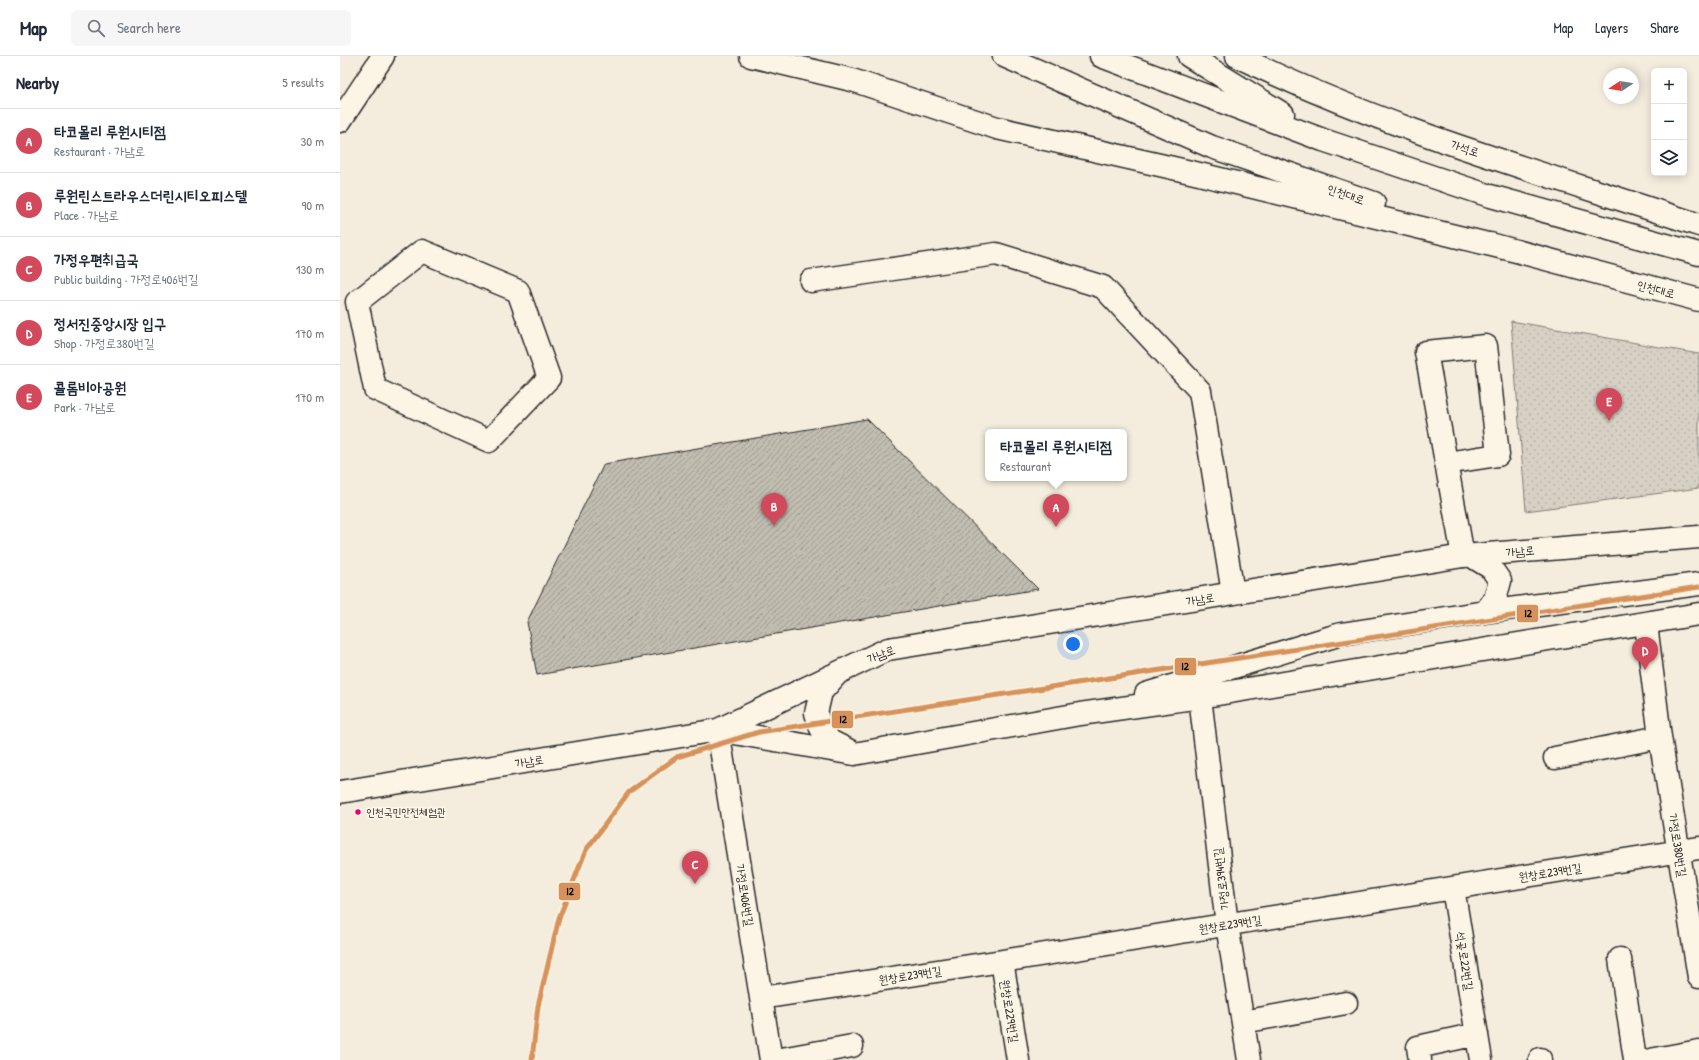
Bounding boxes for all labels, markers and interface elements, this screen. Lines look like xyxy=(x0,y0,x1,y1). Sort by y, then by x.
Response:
search box xyxy=(71,10,351,46)
text: Map xyxy=(20,15,47,41)
icon: search xyxy=(85,17,107,39)
text: Search here xyxy=(117,17,181,38)
text: Map xyxy=(1553,18,1573,37)
text: Layers xyxy=(1595,18,1628,37)
text: Share xyxy=(1650,18,1679,37)
north arrow xyxy=(1603,68,1639,104)
map controls xyxy=(1651,68,1687,176)
button: + xyxy=(1651,68,1687,104)
text: Nearby xyxy=(16,71,59,94)
text: 5 results xyxy=(282,73,324,91)
button: − xyxy=(1651,104,1687,140)
text: 타코몰리 루원시티점 xyxy=(54,121,166,142)
text: A xyxy=(26,132,32,150)
text: 30 m xyxy=(301,132,324,150)
street label: 가석로 xyxy=(1449,135,1481,161)
button: layers xyxy=(1651,140,1687,176)
text: Restaurant · 가남로 xyxy=(54,142,145,160)
street label: 인천대로 xyxy=(1325,180,1367,208)
text: 루원린스트라우스더린시티오피스텔 xyxy=(54,185,247,206)
text: B xyxy=(26,196,32,214)
text: 90 m xyxy=(302,196,324,214)
text: Place · 가남로 xyxy=(54,206,119,224)
text: 가정우편취급국 xyxy=(54,249,139,270)
text: C xyxy=(25,260,33,278)
text: 130 m xyxy=(296,260,324,278)
text: Public building · 가정로406번길 xyxy=(54,270,199,288)
street label: 인천대로 xyxy=(1635,276,1677,302)
text: 정서진중앙시장 입구 xyxy=(54,313,166,334)
text: D xyxy=(26,324,32,342)
text: 170 m xyxy=(295,324,324,342)
text: Shop · 가정로380번길 xyxy=(54,334,154,352)
text: 콜롬비아공원 xyxy=(54,377,126,398)
text: E xyxy=(26,388,32,406)
text: 170 m xyxy=(295,388,324,406)
pin: E xyxy=(1596,388,1622,421)
text: Park · 가남로 xyxy=(54,398,116,416)
popup xyxy=(985,429,1127,481)
text: 타코몰리 루원시티점 xyxy=(1000,436,1112,457)
text: Restaurant xyxy=(1000,457,1051,475)
pin: B xyxy=(761,493,787,526)
pin: A xyxy=(1043,494,1069,527)
street label: 가남로 xyxy=(1505,541,1535,561)
street label: 가남로 xyxy=(1184,588,1216,610)
line badge: I2 xyxy=(1516,604,1539,623)
text: I2 xyxy=(1524,606,1533,620)
your location xyxy=(1063,634,1083,654)
pin: D xyxy=(1632,637,1658,670)
street label: 가남로 xyxy=(864,641,898,667)
line badge: I2 xyxy=(1174,657,1197,676)
text: I2 xyxy=(1181,659,1190,673)
line badge: I2 xyxy=(831,710,854,729)
text: I2 xyxy=(839,712,848,726)
street label: 가남로 xyxy=(513,750,545,772)
place label: 인천국민안전체험관 xyxy=(366,805,446,819)
marker: 인천국민안전체험관 xyxy=(353,807,363,817)
street label: 가정로380번길 xyxy=(1665,812,1691,878)
street label: 가정로394번길 xyxy=(1209,847,1233,911)
pin: C xyxy=(682,851,708,884)
street label: 원창로239번길 xyxy=(1517,859,1583,885)
street label: 가정로406번길 xyxy=(732,863,758,928)
line badge: I2 xyxy=(558,882,581,901)
text: I2 xyxy=(566,884,575,898)
street label: 원창로239번길 xyxy=(1197,911,1263,937)
street label: 석곶로22번길 xyxy=(1452,930,1478,992)
street label: 원창로239번길 xyxy=(877,962,943,988)
street label: 원창로229번길 xyxy=(997,978,1023,1044)

